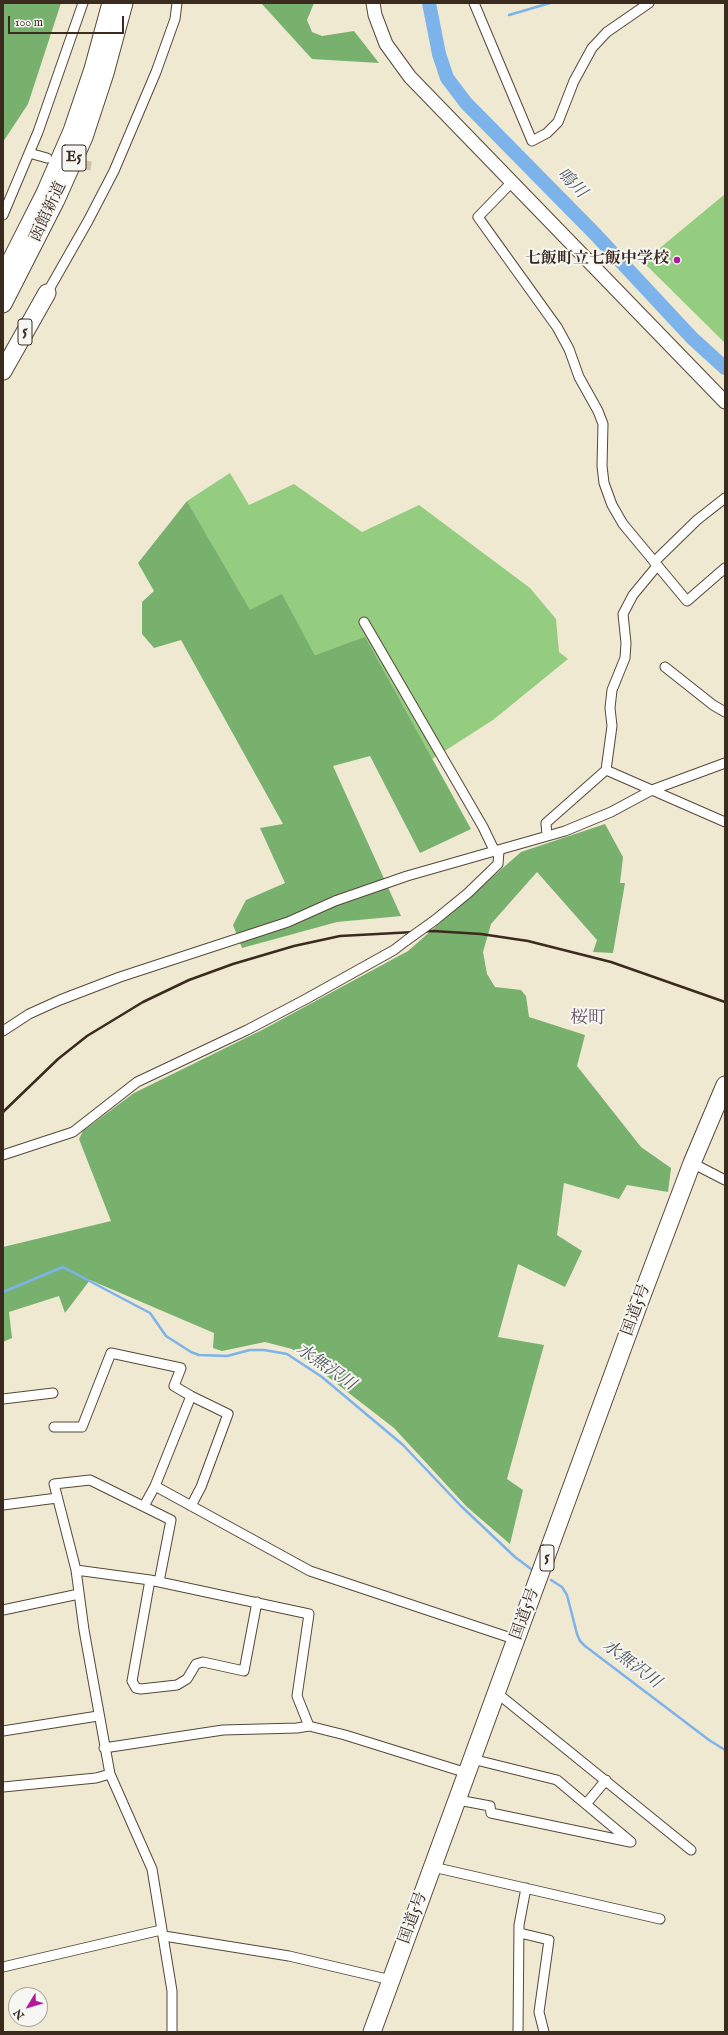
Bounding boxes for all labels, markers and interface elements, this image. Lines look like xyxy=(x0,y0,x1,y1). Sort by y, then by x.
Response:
scale bar xyxy=(10,8,126,34)
text: 100 m xyxy=(15,15,43,30)
road number: E5 xyxy=(62,145,86,171)
water label: 鳴川 xyxy=(552,165,590,203)
street label: 函館新道 xyxy=(27,179,71,245)
place label: 七飯町立七飯中学校 xyxy=(525,250,669,270)
marker: 七飯町立七飯中学校 xyxy=(672,255,682,265)
road number: 5 xyxy=(18,319,32,345)
district label: 桜町 xyxy=(570,1008,606,1030)
street label: 国道5号 xyxy=(619,1281,655,1339)
water label: 水無沢川 xyxy=(291,1340,359,1396)
road number: 5 xyxy=(540,1545,554,1571)
street label: 国道5号 xyxy=(508,1585,544,1643)
water label: 水無沢川 xyxy=(598,1636,664,1694)
street label: 国道5号 xyxy=(396,1889,432,1947)
north arrow xyxy=(8,1987,48,2027)
text: N xyxy=(11,2006,28,2022)

